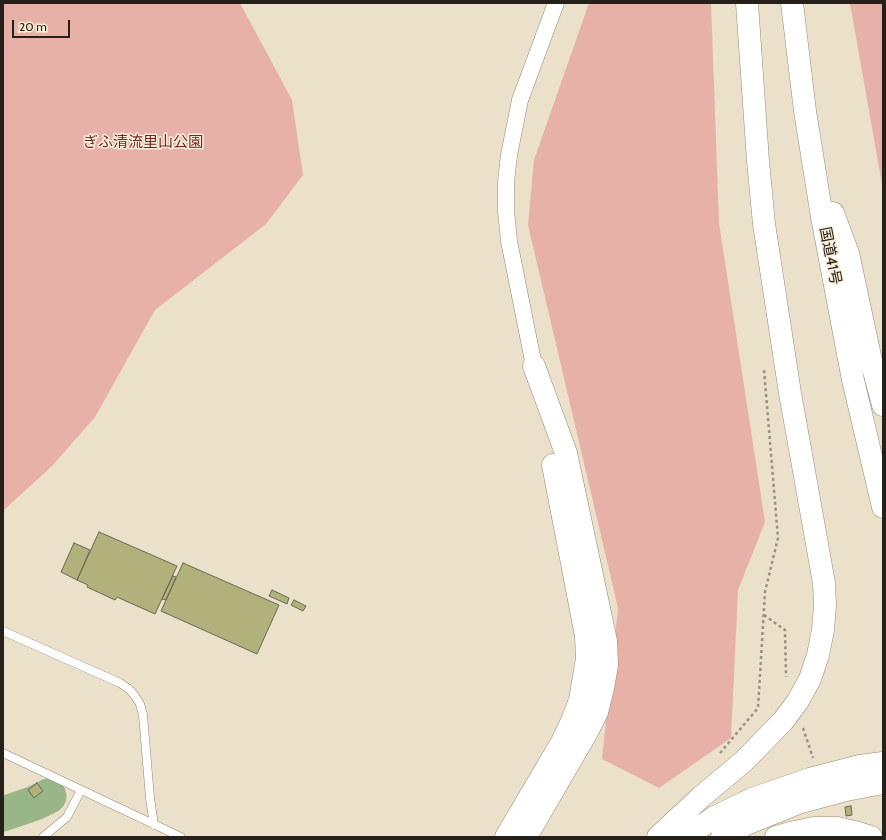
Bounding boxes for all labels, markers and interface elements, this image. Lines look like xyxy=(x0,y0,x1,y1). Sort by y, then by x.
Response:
scale bar xyxy=(14,12,72,38)
text: 20 m xyxy=(19,19,47,34)
park label: ぎふ清流里山公園 xyxy=(83,134,203,152)
street label: 国道41号 xyxy=(816,226,844,286)

